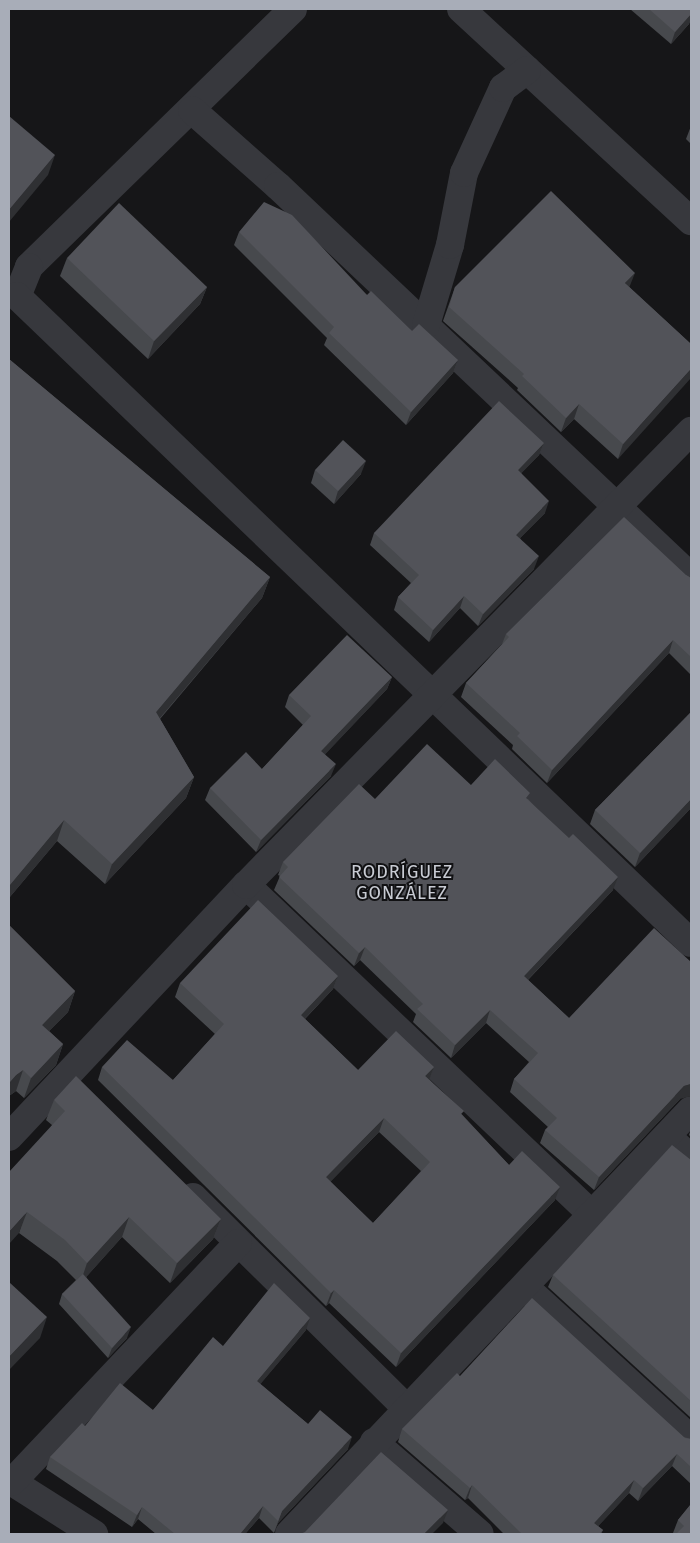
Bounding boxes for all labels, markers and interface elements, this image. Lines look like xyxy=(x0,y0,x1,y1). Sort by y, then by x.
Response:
district label: RODRÍGUEZ GONZÁLEZ xyxy=(350,862,454,904)

